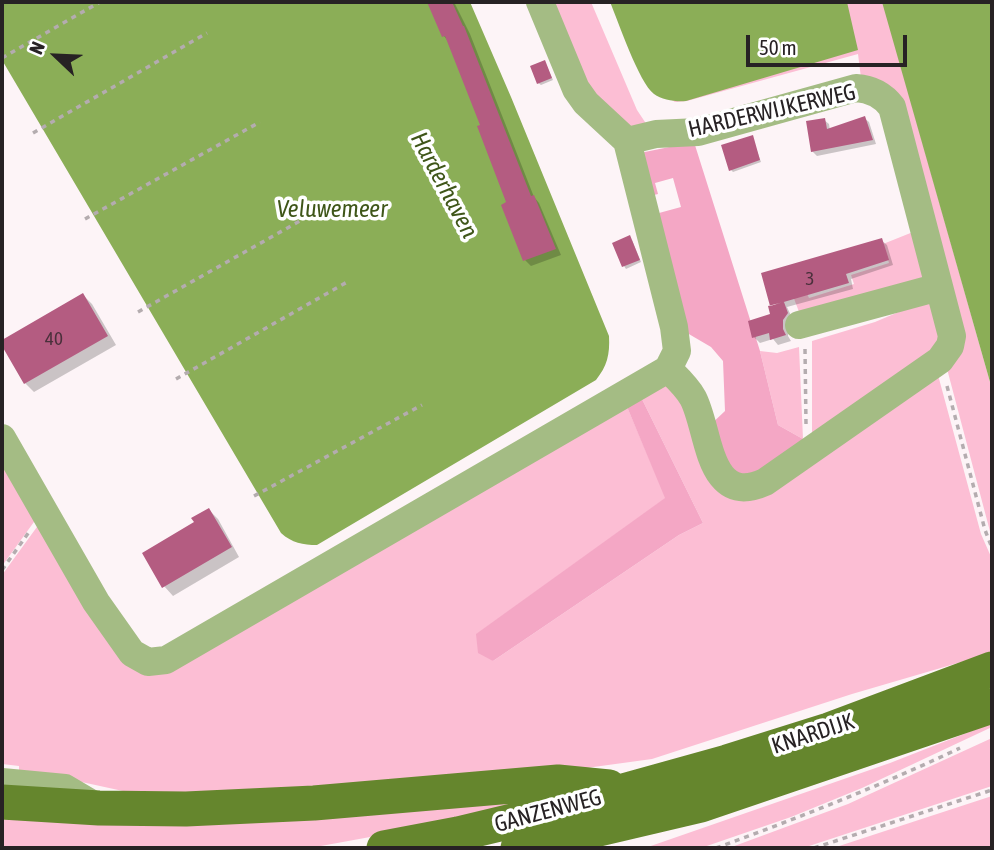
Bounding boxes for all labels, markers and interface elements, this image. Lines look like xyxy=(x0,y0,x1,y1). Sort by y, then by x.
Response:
north arrow xyxy=(21,21,91,91)
scale bar xyxy=(749,21,910,65)
text: 50 m xyxy=(759,35,797,59)
text: N xyxy=(24,38,49,57)
street label: HARDERWIJKERWEG xyxy=(686,78,858,144)
water label: Harderhaven xyxy=(404,127,484,243)
water label: Veluwemeer xyxy=(277,195,387,223)
house number: 3 xyxy=(806,268,814,290)
house number: 40 xyxy=(45,328,63,350)
street label: KNARDIJK xyxy=(768,708,858,760)
street label: GANZENWEG xyxy=(492,784,604,838)

